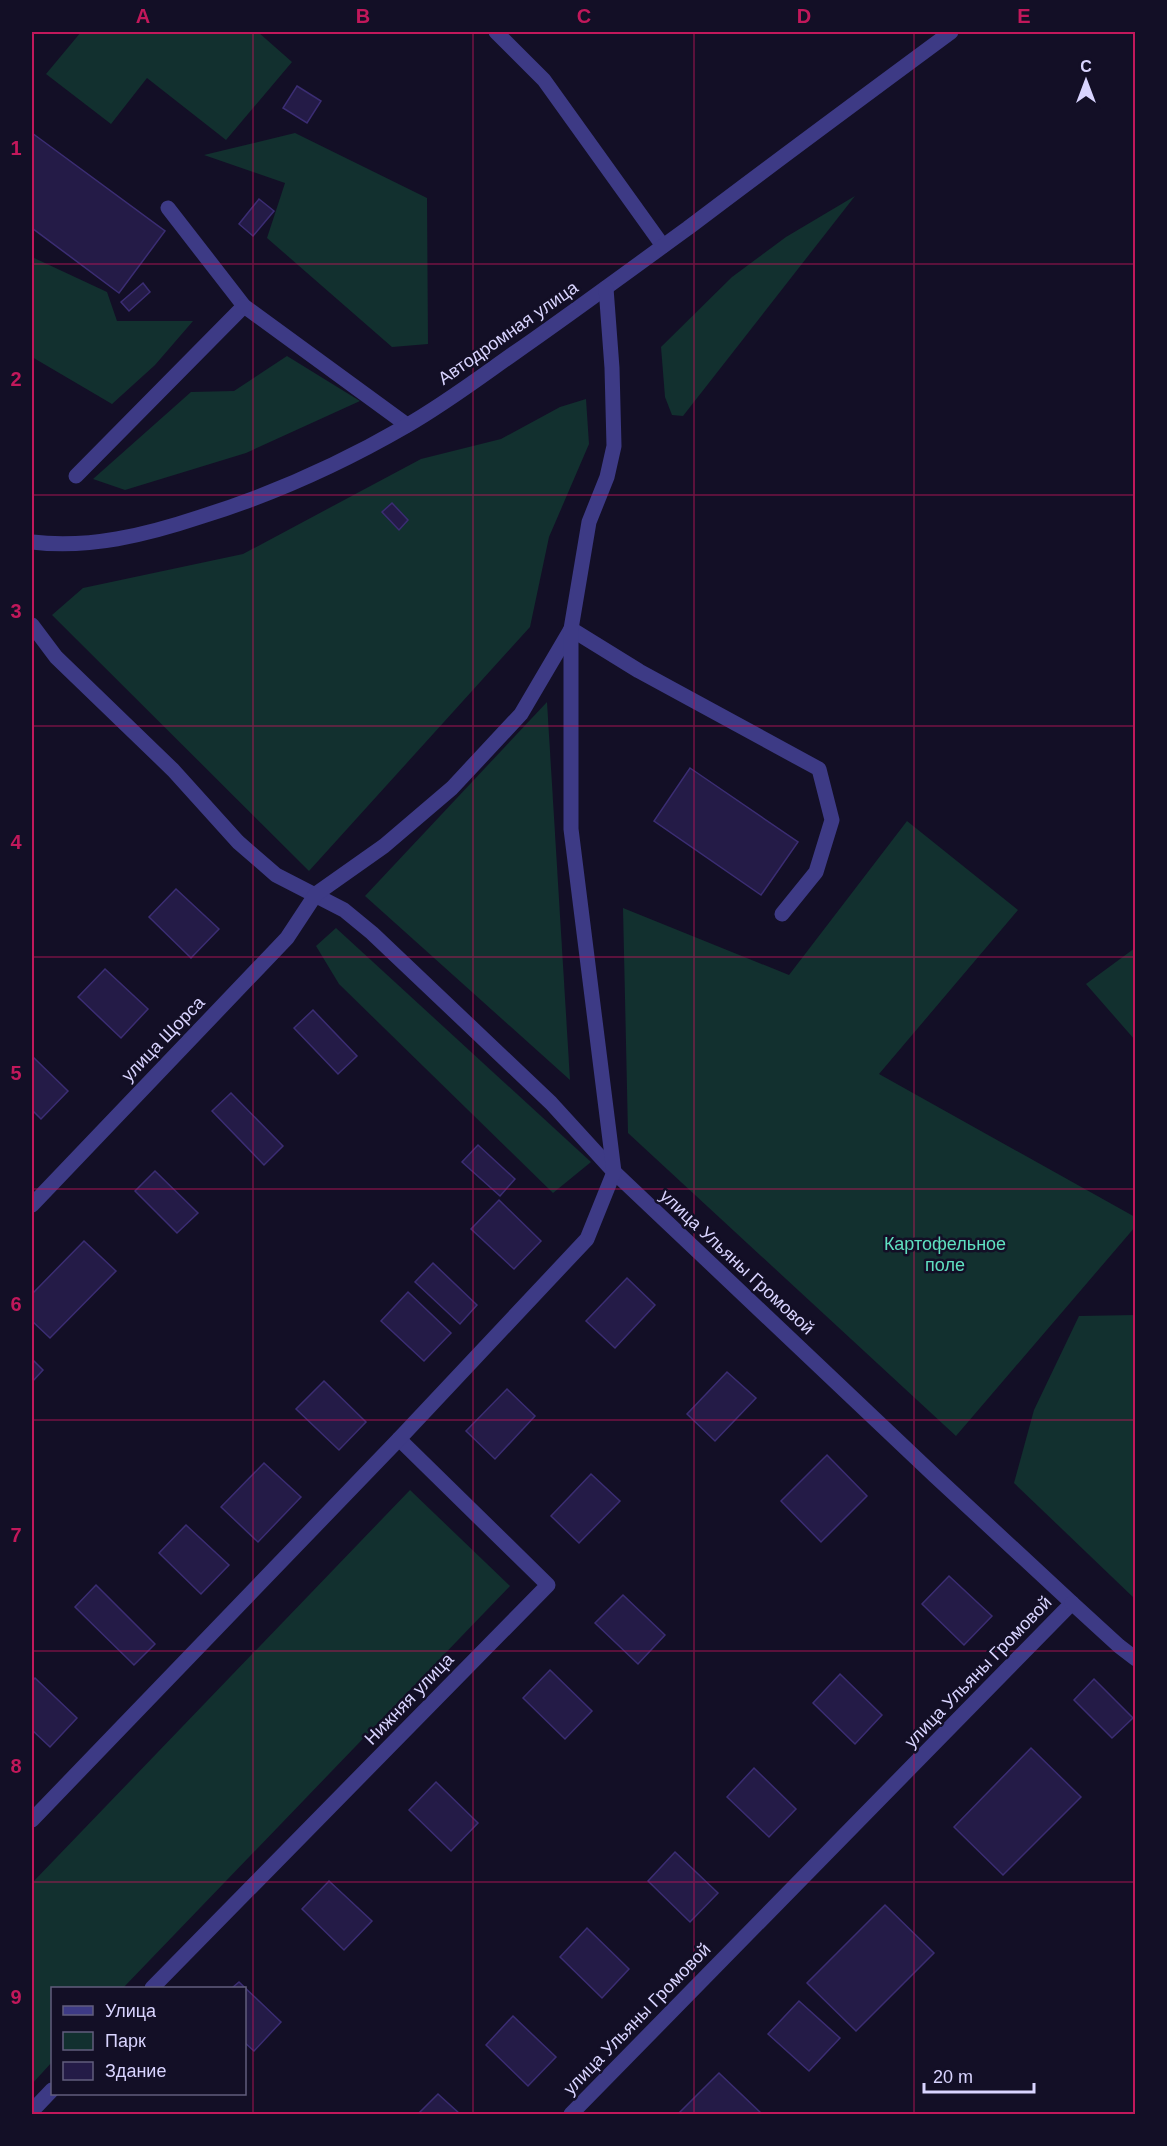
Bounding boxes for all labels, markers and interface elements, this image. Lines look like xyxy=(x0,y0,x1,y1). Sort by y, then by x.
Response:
text: A xyxy=(136,5,150,27)
text: B xyxy=(356,5,370,27)
text: C xyxy=(577,5,591,27)
text: D xyxy=(797,5,811,27)
text: E xyxy=(1017,5,1031,27)
north arrow xyxy=(1056,51,1116,111)
text: С xyxy=(1080,58,1092,75)
text: 1 xyxy=(10,137,22,159)
street label: Автодромная улица xyxy=(434,277,582,389)
text: 2 xyxy=(10,368,22,390)
text: 3 xyxy=(10,600,22,622)
text: 4 xyxy=(10,831,22,853)
street label: улица Щорса xyxy=(117,992,209,1086)
text: 5 xyxy=(10,1062,22,1084)
street label: улица Ульяны Громовой xyxy=(656,1186,818,1338)
park label: Картофельное поле xyxy=(884,1234,1006,1275)
text: 6 xyxy=(10,1293,22,1315)
text: 7 xyxy=(10,1524,22,1546)
street label: улица Ульяны Громовой xyxy=(900,1592,1056,1752)
street label: Нижняя улица xyxy=(360,1649,458,1749)
text: 8 xyxy=(10,1755,22,1777)
street label: улица Ульяны Громовой xyxy=(559,1939,715,2099)
text: 9 xyxy=(10,1986,22,2008)
legend xyxy=(51,1987,246,2095)
text: Улица xyxy=(105,2001,157,2021)
text: Парк xyxy=(105,2031,146,2051)
scale bar xyxy=(924,2056,1034,2094)
text: Здание xyxy=(105,2061,166,2081)
text: 20 m xyxy=(933,2067,973,2087)

